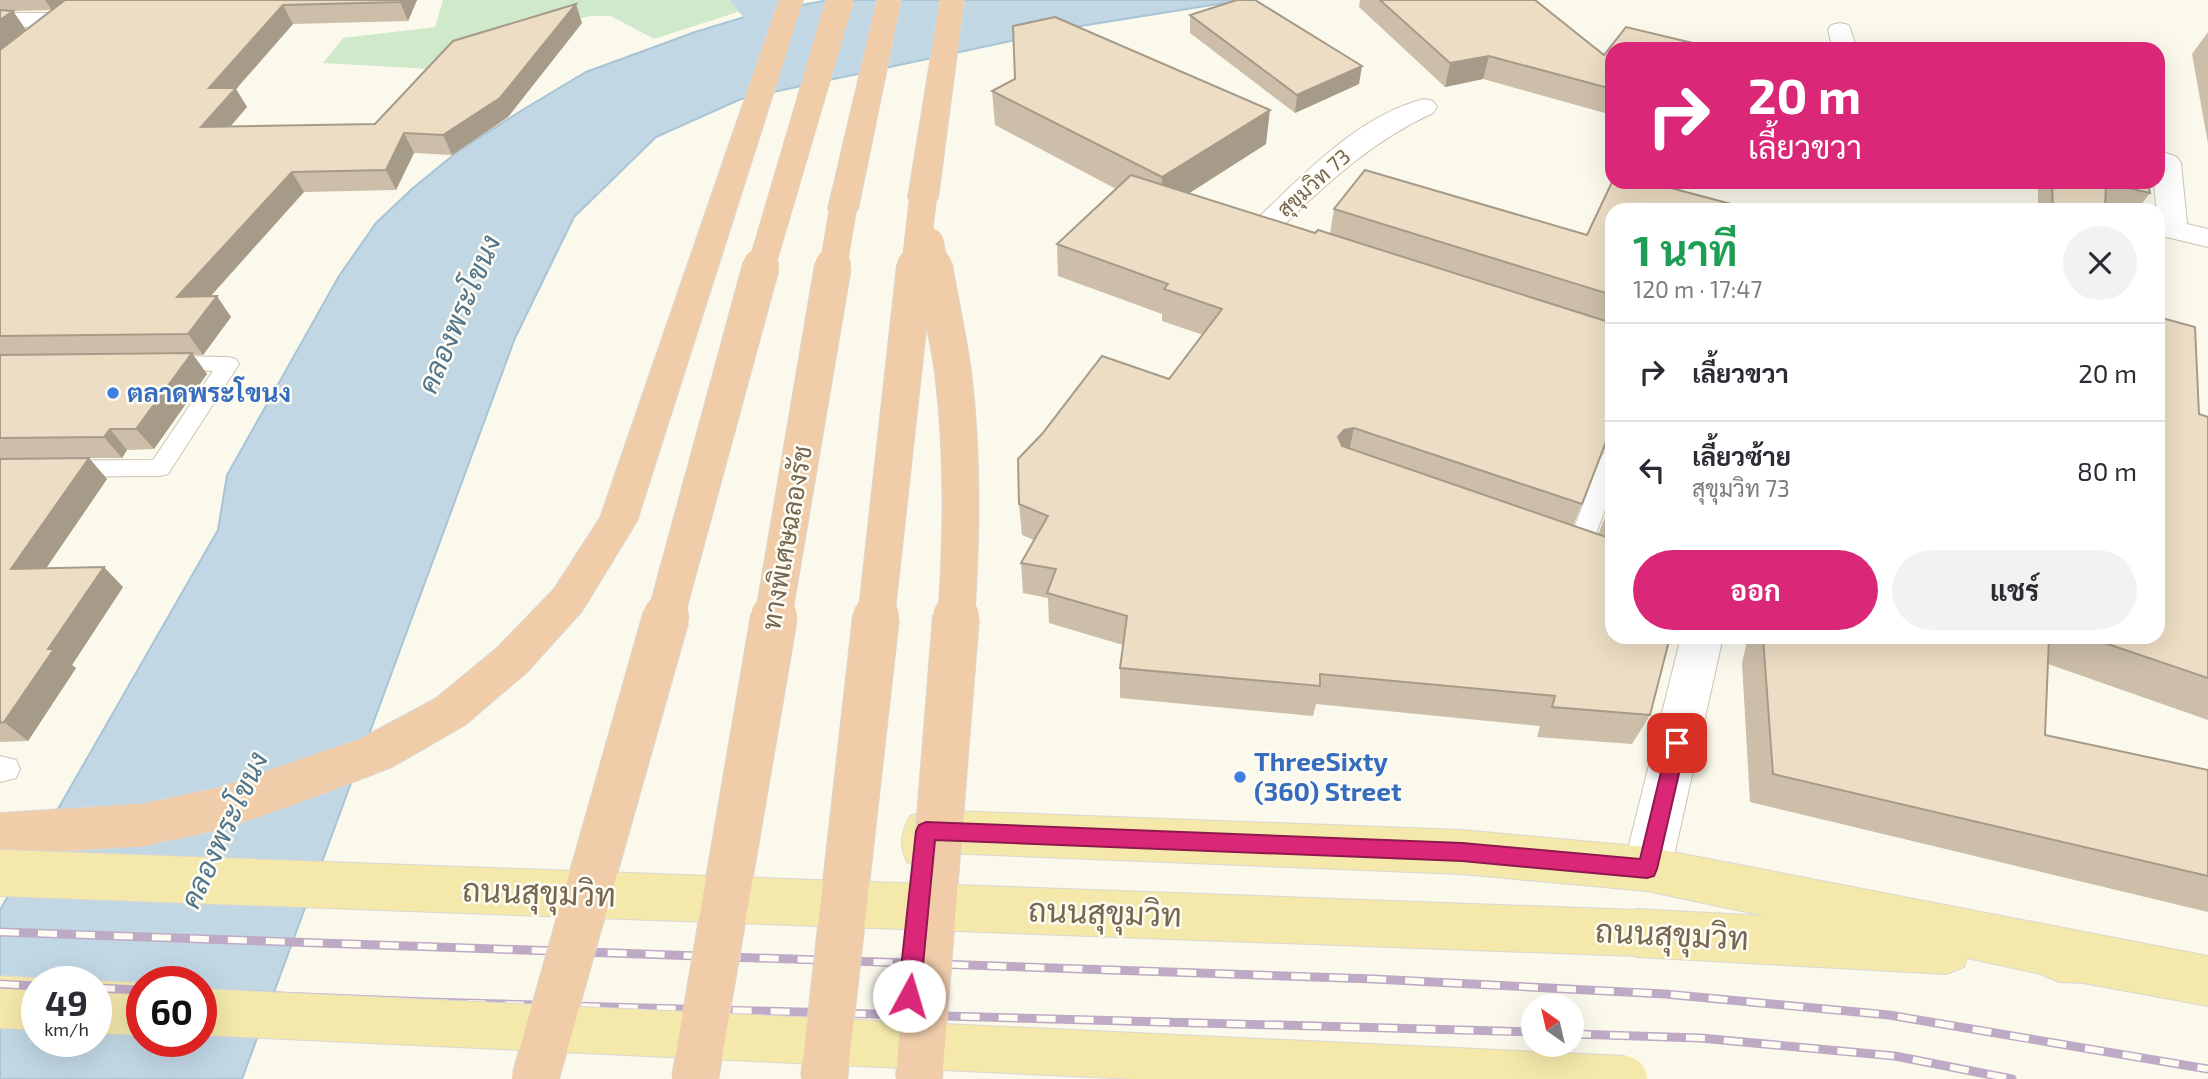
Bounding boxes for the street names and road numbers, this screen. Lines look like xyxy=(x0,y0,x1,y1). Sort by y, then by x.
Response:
street label: สุขุมวิท 73 xyxy=(1271,143,1357,223)
street label: ทางพิเศษฉลองรัช xyxy=(754,443,817,632)
street label: ถนนสุขุมวิท xyxy=(461,869,617,918)
street label: ถนนสุขุมวิท xyxy=(1027,889,1183,938)
street label: ถนนสุขุมวิท xyxy=(1594,910,1750,961)

